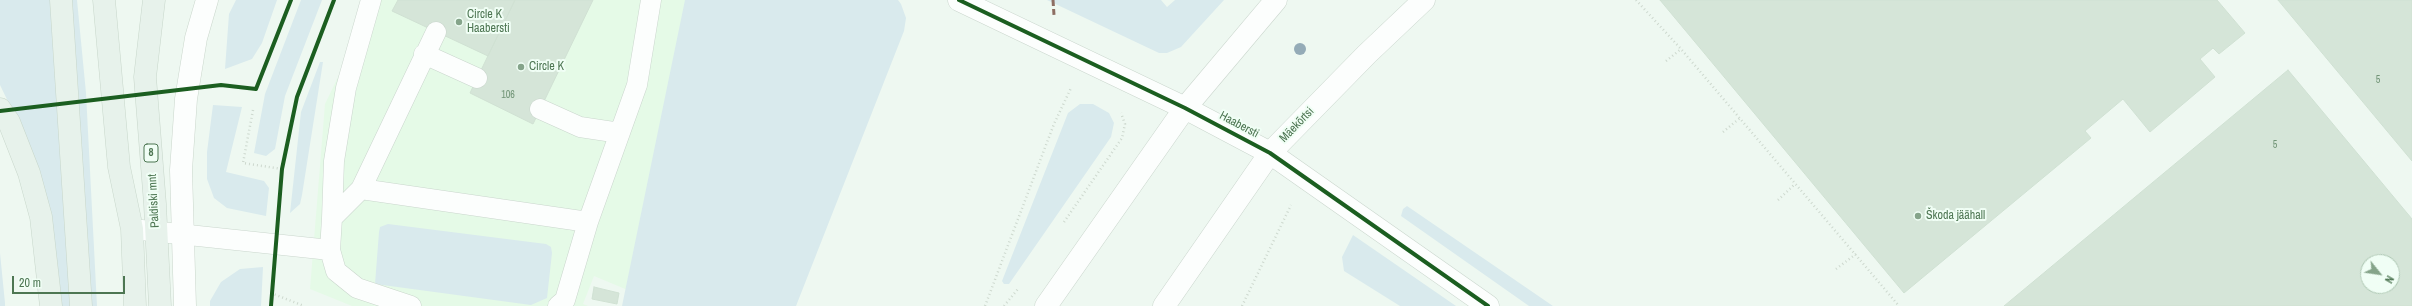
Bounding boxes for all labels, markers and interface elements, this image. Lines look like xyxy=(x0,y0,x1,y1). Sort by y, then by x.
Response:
place label: Circle K Haabersti xyxy=(467,8,510,36)
marker: Circle K Haabersti xyxy=(454,17,464,27)
place label: Circle K xyxy=(529,60,564,74)
marker: Circle K xyxy=(516,62,526,72)
house number: 5 xyxy=(2376,74,2380,86)
house number: 106 xyxy=(501,89,515,101)
street label: Mäekõrtsi xyxy=(1277,104,1317,146)
street label: Haabersti xyxy=(1217,109,1261,141)
house number: 5 xyxy=(2273,139,2277,151)
road number: 8 xyxy=(144,144,158,162)
street label: Paldiski mnt xyxy=(145,174,163,228)
place label: Škoda jäähall xyxy=(1926,209,1985,223)
marker: Škoda jäähall xyxy=(1913,211,1923,221)
north arrow xyxy=(2360,254,2400,294)
scale bar xyxy=(14,268,127,294)
text: N xyxy=(2382,273,2397,286)
text: 20 m xyxy=(19,275,41,291)

